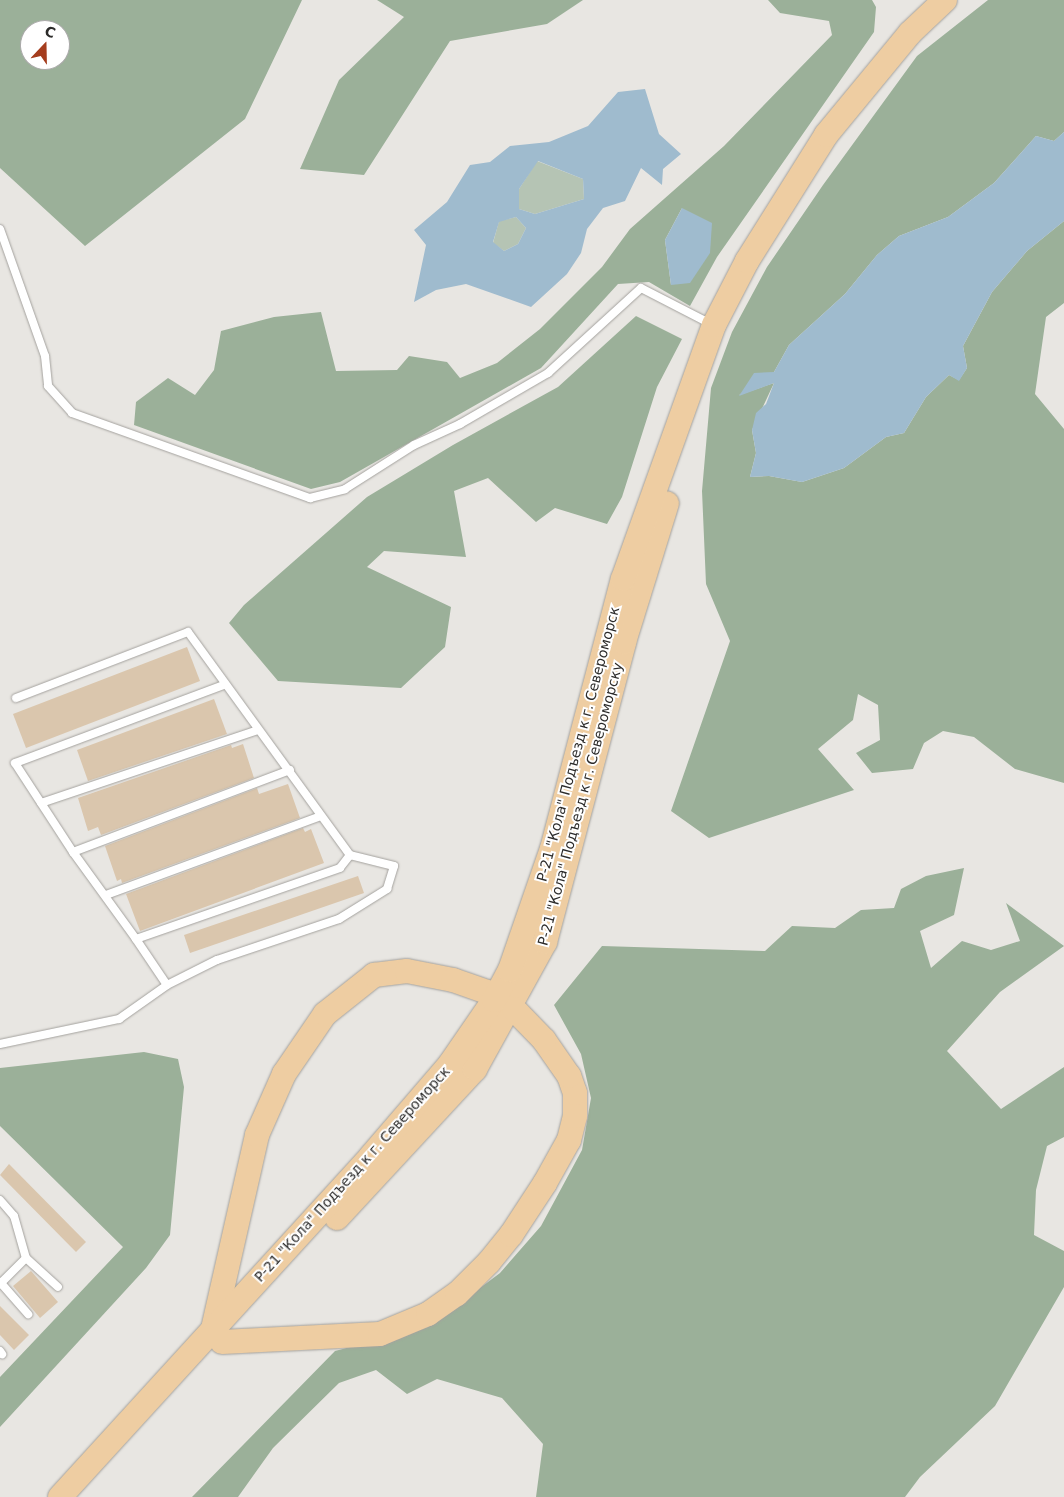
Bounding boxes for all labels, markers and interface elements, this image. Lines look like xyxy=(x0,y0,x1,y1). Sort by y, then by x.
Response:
north arrow xyxy=(20,20,70,70)
text: С xyxy=(42,23,58,41)
street label: Р-21 "Кола" Подъезд к г. Североморск xyxy=(533,605,623,883)
street label: Р-21 "Кола" Подъезд к г. Североморску xyxy=(534,661,626,947)
street label: Р-21 "Кола" Подъезд к г. Североморск xyxy=(251,1063,453,1285)

